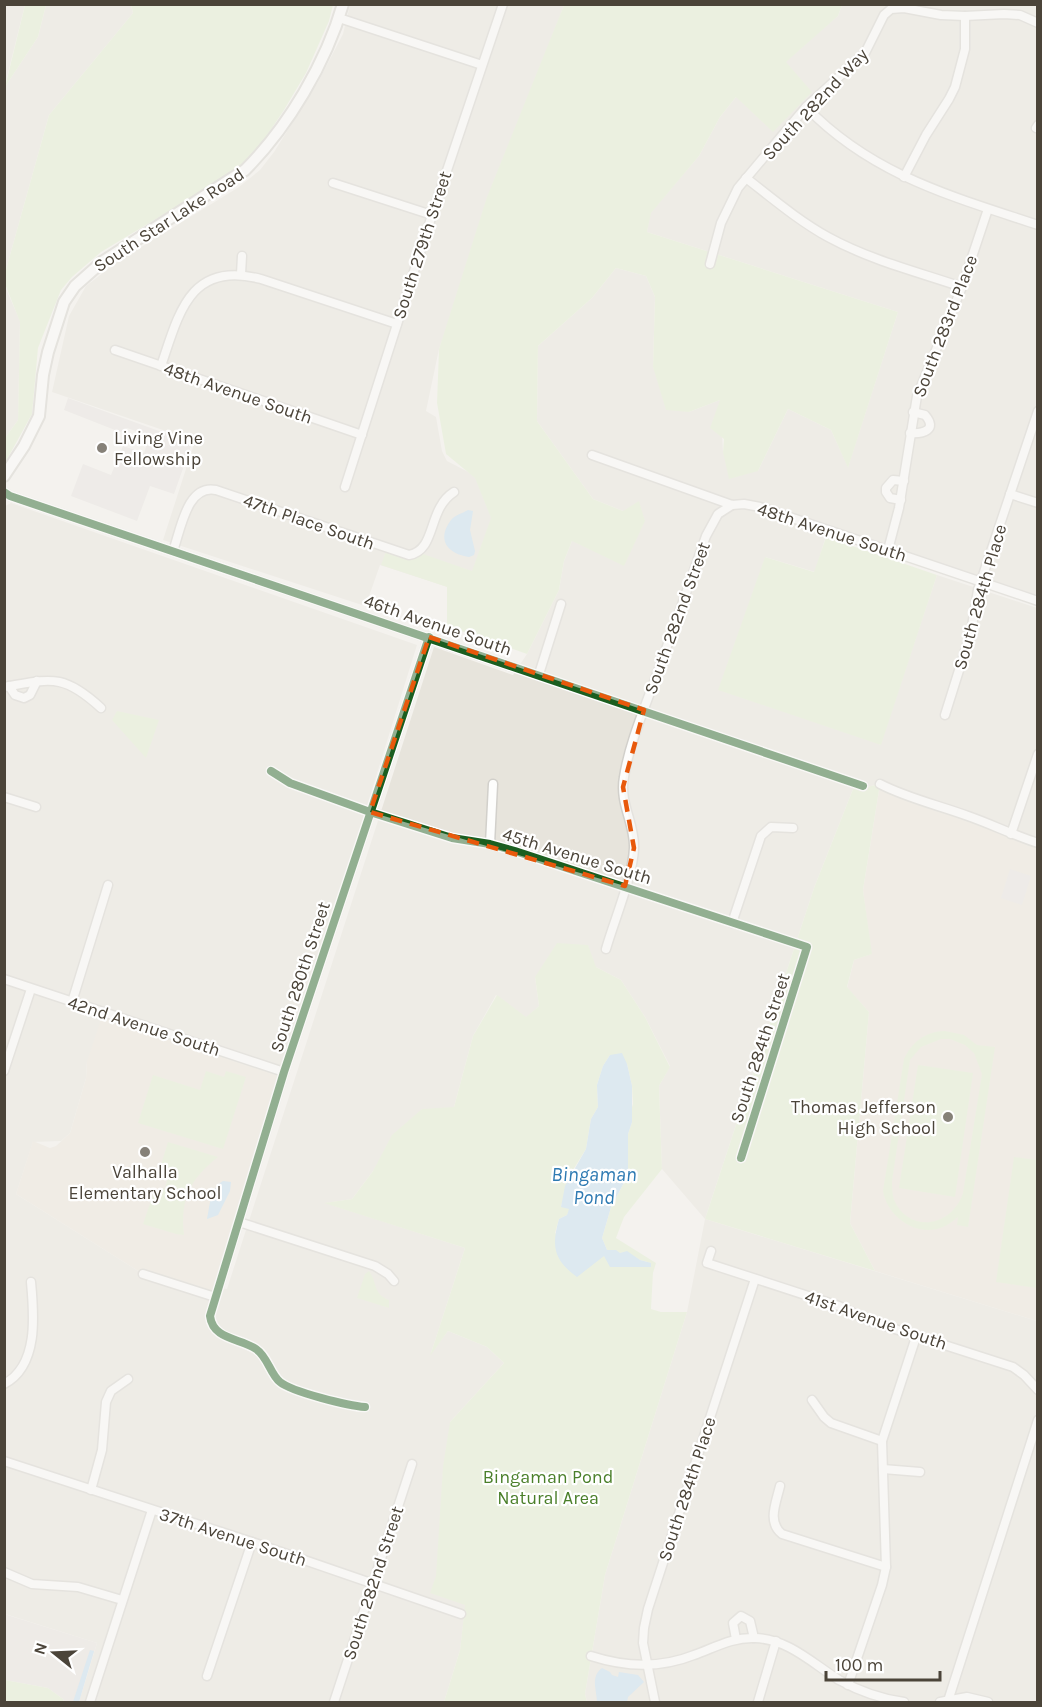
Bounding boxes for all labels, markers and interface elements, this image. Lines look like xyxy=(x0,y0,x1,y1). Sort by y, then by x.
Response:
street label: South 282nd Way xyxy=(757,43,873,165)
street label: South Star Lake Road xyxy=(90,163,248,277)
street label: South 279th Street xyxy=(388,168,456,322)
street label: South 283rd Place xyxy=(908,252,982,400)
street label: 48th Avenue South xyxy=(161,357,315,429)
place label: Living Vine Fellowship xyxy=(114,427,203,470)
marker: Living Vine Fellowship xyxy=(95,441,109,455)
street label: 47th Place South xyxy=(240,489,378,555)
street label: 48th Avenue South xyxy=(755,497,909,567)
street label: South 284th Place xyxy=(949,522,1011,672)
street label: South 282nd Street xyxy=(639,539,715,697)
street label: 46th Avenue South xyxy=(361,589,515,661)
street label: 45th Avenue South xyxy=(500,823,654,889)
street label: South 280th Street xyxy=(265,899,335,1055)
street label: South 284th Street xyxy=(725,970,795,1126)
street label: 42nd Avenue South xyxy=(65,991,223,1061)
place label: Thomas Jefferson High School xyxy=(791,1096,936,1139)
marker: Thomas Jefferson High School xyxy=(941,1110,955,1124)
marker: Valhalla Elementary School xyxy=(138,1145,152,1159)
place label: Valhalla Elementary School xyxy=(69,1161,221,1204)
water label: Bingaman Pond xyxy=(551,1163,637,1209)
street label: 41st Avenue South xyxy=(802,1285,950,1355)
street label: South 284th Place xyxy=(653,1414,721,1564)
park label: Bingaman Pond Natural Area xyxy=(483,1466,613,1509)
street label: 37th Avenue South xyxy=(156,1503,310,1571)
street label: South 282nd Street xyxy=(338,1503,408,1663)
north arrow xyxy=(24,1623,84,1683)
text: N xyxy=(29,1640,51,1657)
scale bar xyxy=(826,1644,940,1682)
text: 100 m xyxy=(835,1654,883,1676)

